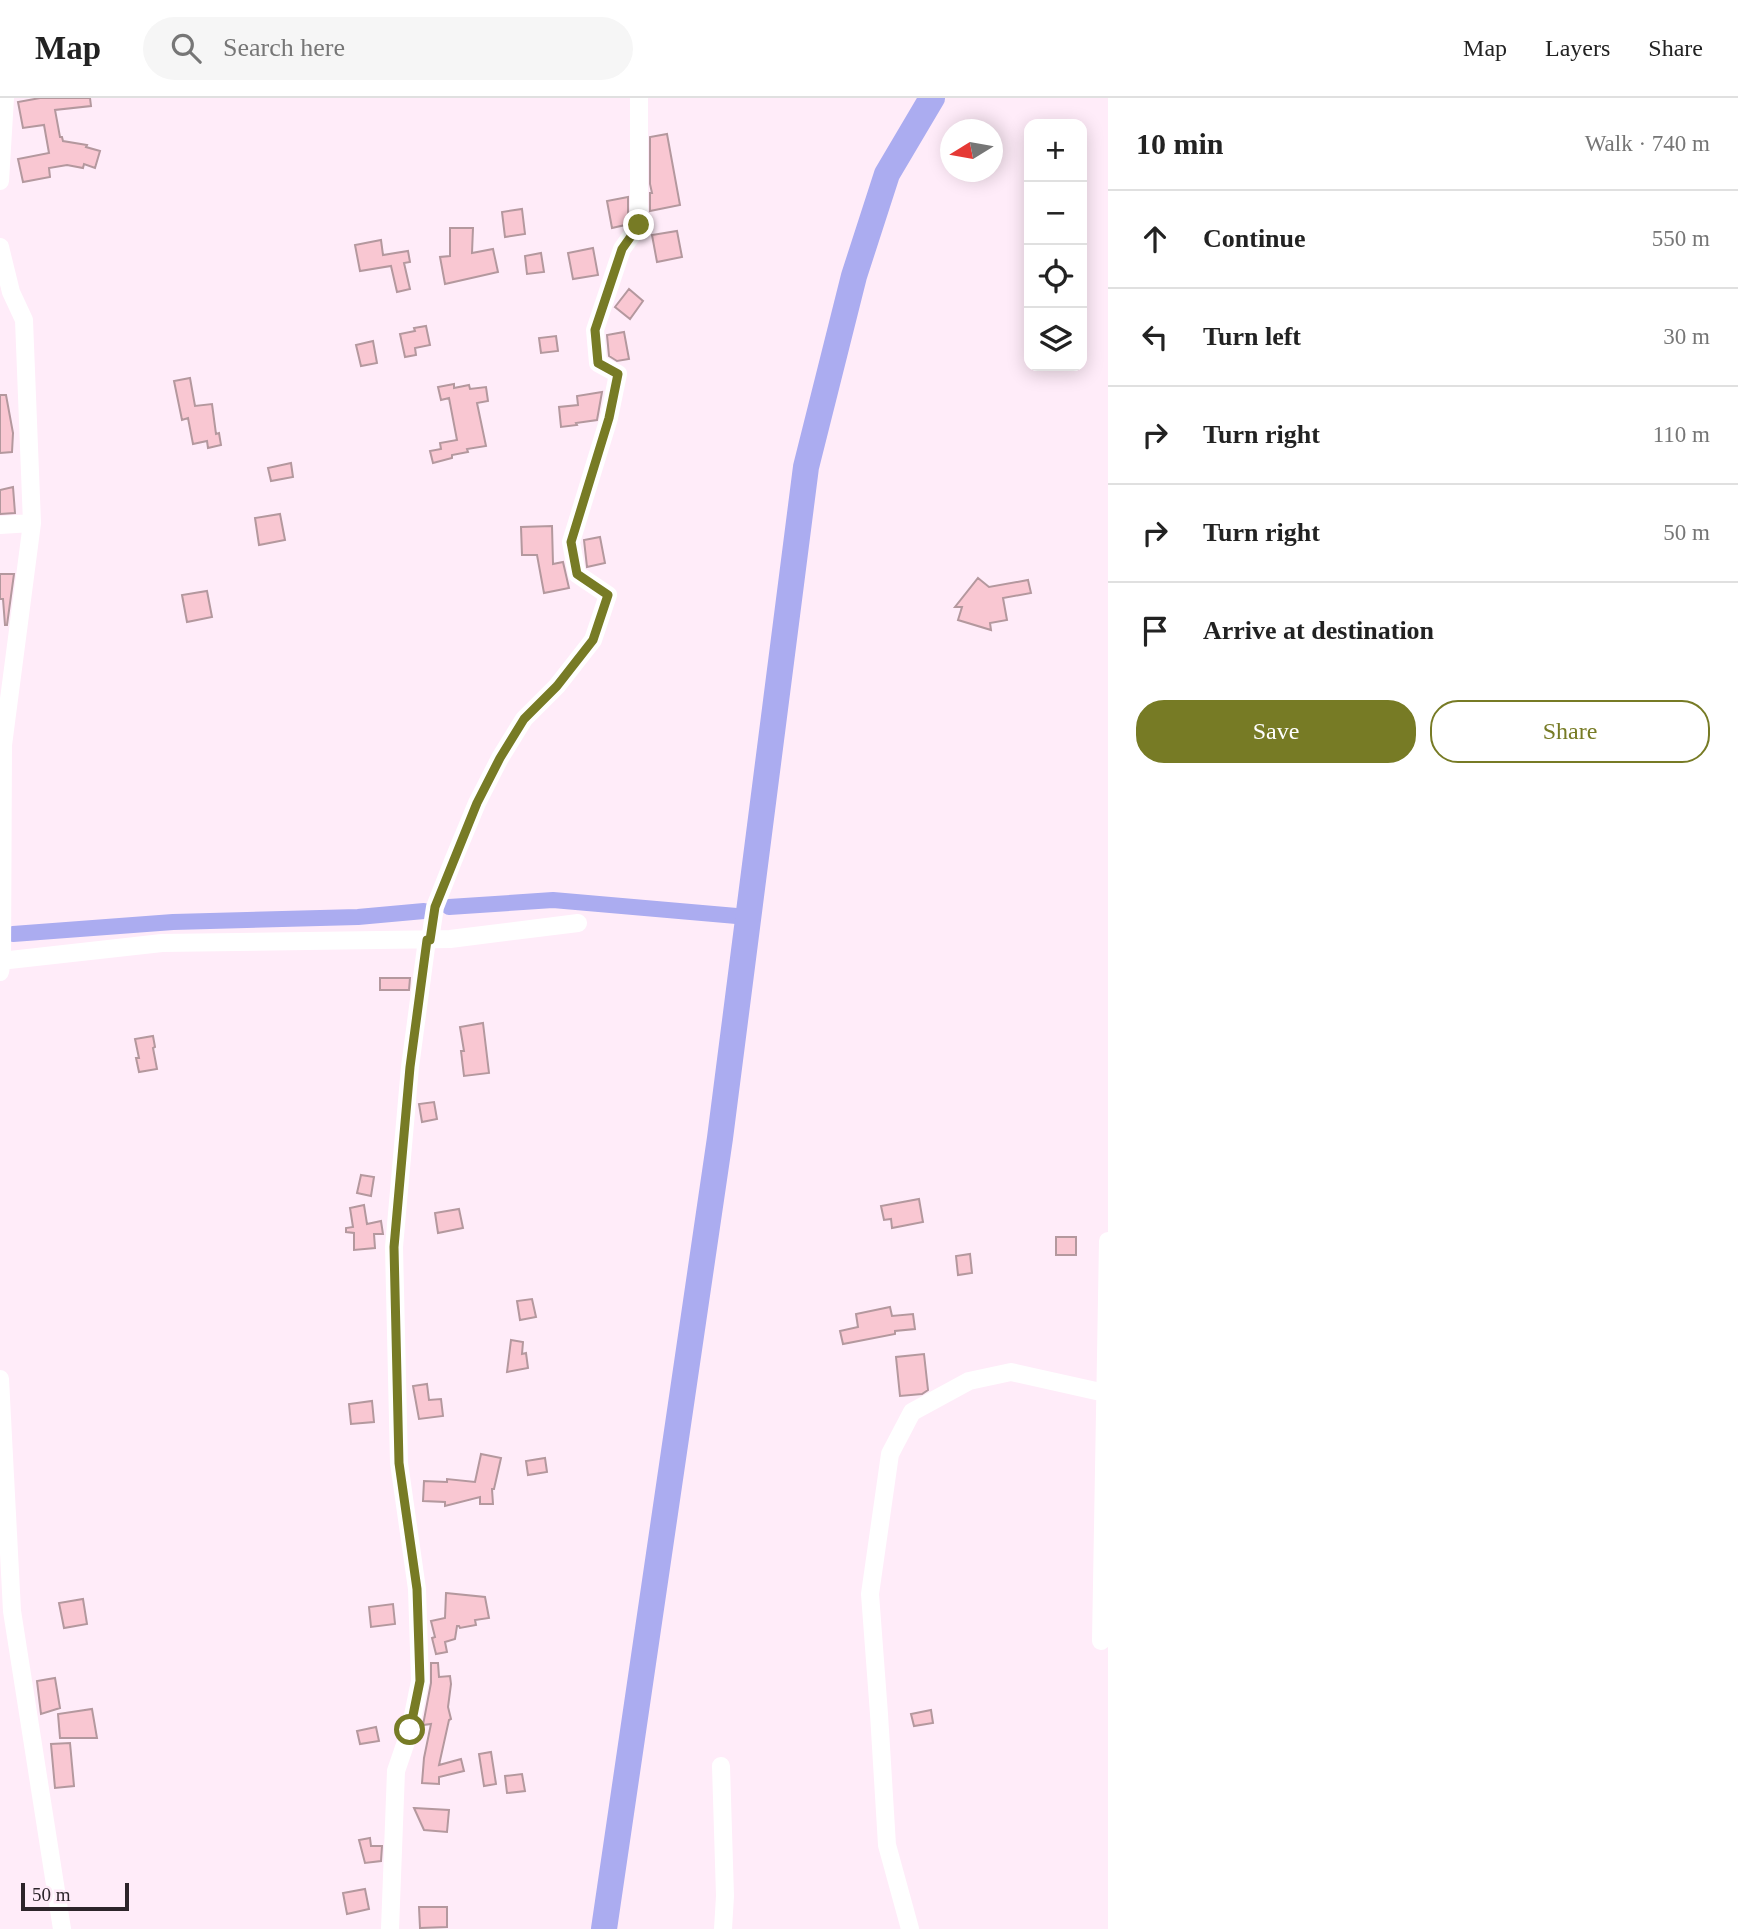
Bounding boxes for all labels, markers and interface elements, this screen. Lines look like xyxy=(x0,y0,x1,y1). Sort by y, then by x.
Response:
search box xyxy=(143,17,633,80)
icon: search xyxy=(167,29,205,67)
text: Map xyxy=(35,30,101,66)
text: Search here xyxy=(223,33,345,62)
text: Map xyxy=(1463,35,1507,61)
text: Layers xyxy=(1545,35,1610,61)
text: Share xyxy=(1648,35,1703,61)
north arrow xyxy=(940,119,1003,182)
map controls xyxy=(1024,119,1087,371)
button: + xyxy=(1024,119,1087,182)
text: 10 min xyxy=(1136,127,1224,160)
text: Walk · 740 m xyxy=(1585,131,1710,156)
button: − xyxy=(1024,182,1087,245)
route end xyxy=(623,209,654,240)
icon: ahead xyxy=(1136,220,1174,258)
text: Continue xyxy=(1203,224,1306,253)
text: 550 m xyxy=(1652,226,1710,251)
button: locate xyxy=(1024,245,1087,308)
button: layers xyxy=(1024,308,1087,371)
icon: left xyxy=(1136,318,1174,356)
text: Turn left xyxy=(1203,322,1301,351)
text: 30 m xyxy=(1663,324,1710,349)
icon: right xyxy=(1136,416,1174,454)
text: Turn right xyxy=(1203,420,1320,449)
text: 110 m xyxy=(1653,422,1710,447)
icon: right xyxy=(1136,514,1174,552)
text: Turn right xyxy=(1203,518,1320,547)
text: 50 m xyxy=(1663,520,1710,545)
icon: arrive xyxy=(1136,612,1174,650)
text: Arrive at destination xyxy=(1203,616,1434,645)
button: Save xyxy=(1136,700,1416,763)
button: Share xyxy=(1430,700,1710,763)
route start xyxy=(394,1714,425,1745)
scale bar xyxy=(21,1880,130,1912)
text: 50 m xyxy=(32,1884,71,1905)

